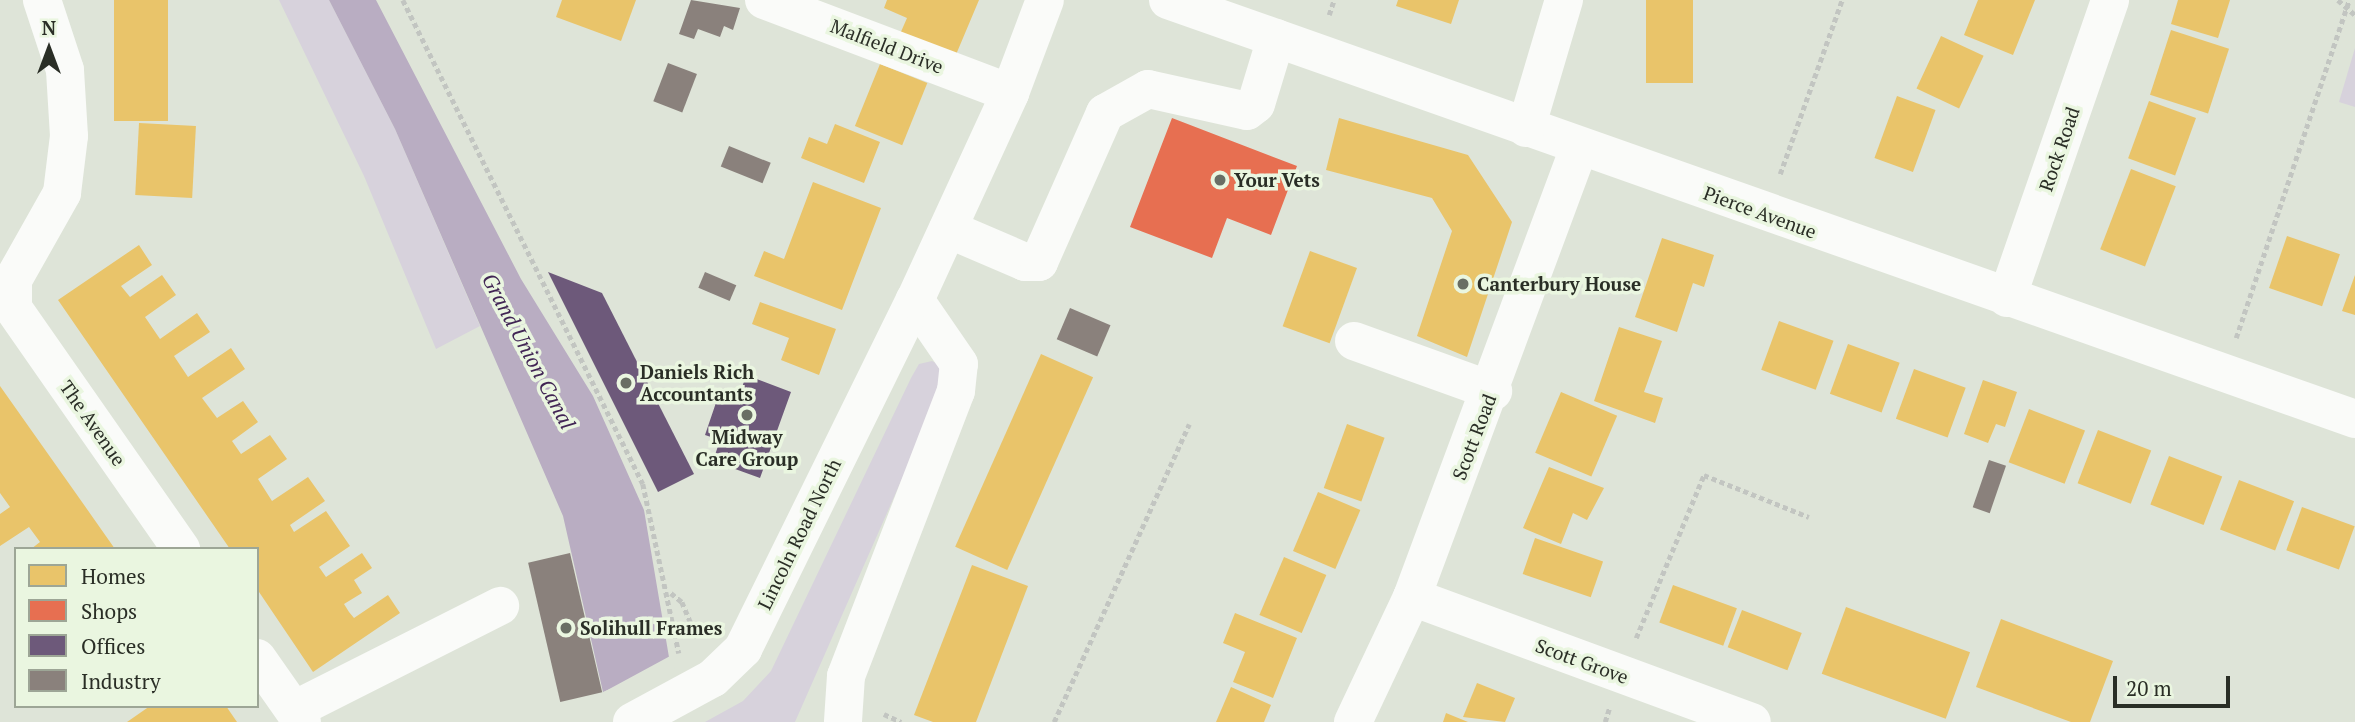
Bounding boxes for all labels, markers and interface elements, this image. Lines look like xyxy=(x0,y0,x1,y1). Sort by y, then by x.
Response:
north arrow xyxy=(14,14,84,84)
street label: Malfield Drive xyxy=(827,14,947,78)
text: N xyxy=(42,15,56,40)
street label: Rock Road xyxy=(2034,104,2084,194)
place label: Your Vets xyxy=(1234,169,1320,191)
marker: Your Vets xyxy=(1212,172,1228,188)
street label: Pierce Avenue xyxy=(1700,181,1820,243)
water label: Grand Union Canal xyxy=(477,269,581,433)
place label: Canterbury House xyxy=(1477,273,1641,295)
marker: Canterbury House xyxy=(1455,276,1471,292)
place label: Daniels Rich Accountants xyxy=(640,361,754,405)
marker: Daniels Rich Accountants xyxy=(618,375,634,391)
street label: The Avenue xyxy=(55,376,131,470)
street label: Scott Road xyxy=(1447,391,1501,483)
marker: Midway Care Group xyxy=(739,407,755,423)
place label: Midway Care Group xyxy=(696,426,798,470)
street label: Lincoln Road North xyxy=(753,455,845,613)
legend xyxy=(14,547,259,708)
text: Homes xyxy=(81,562,146,590)
text: Shops xyxy=(81,597,137,625)
place label: Solihull Frames xyxy=(580,617,722,639)
marker: Solihull Frames xyxy=(558,620,574,636)
text: Offices xyxy=(81,632,145,660)
street label: Scott Grove xyxy=(1532,634,1632,688)
scale bar xyxy=(2117,662,2234,706)
text: Industry xyxy=(81,667,161,695)
text: 20 m xyxy=(2126,674,2172,702)

